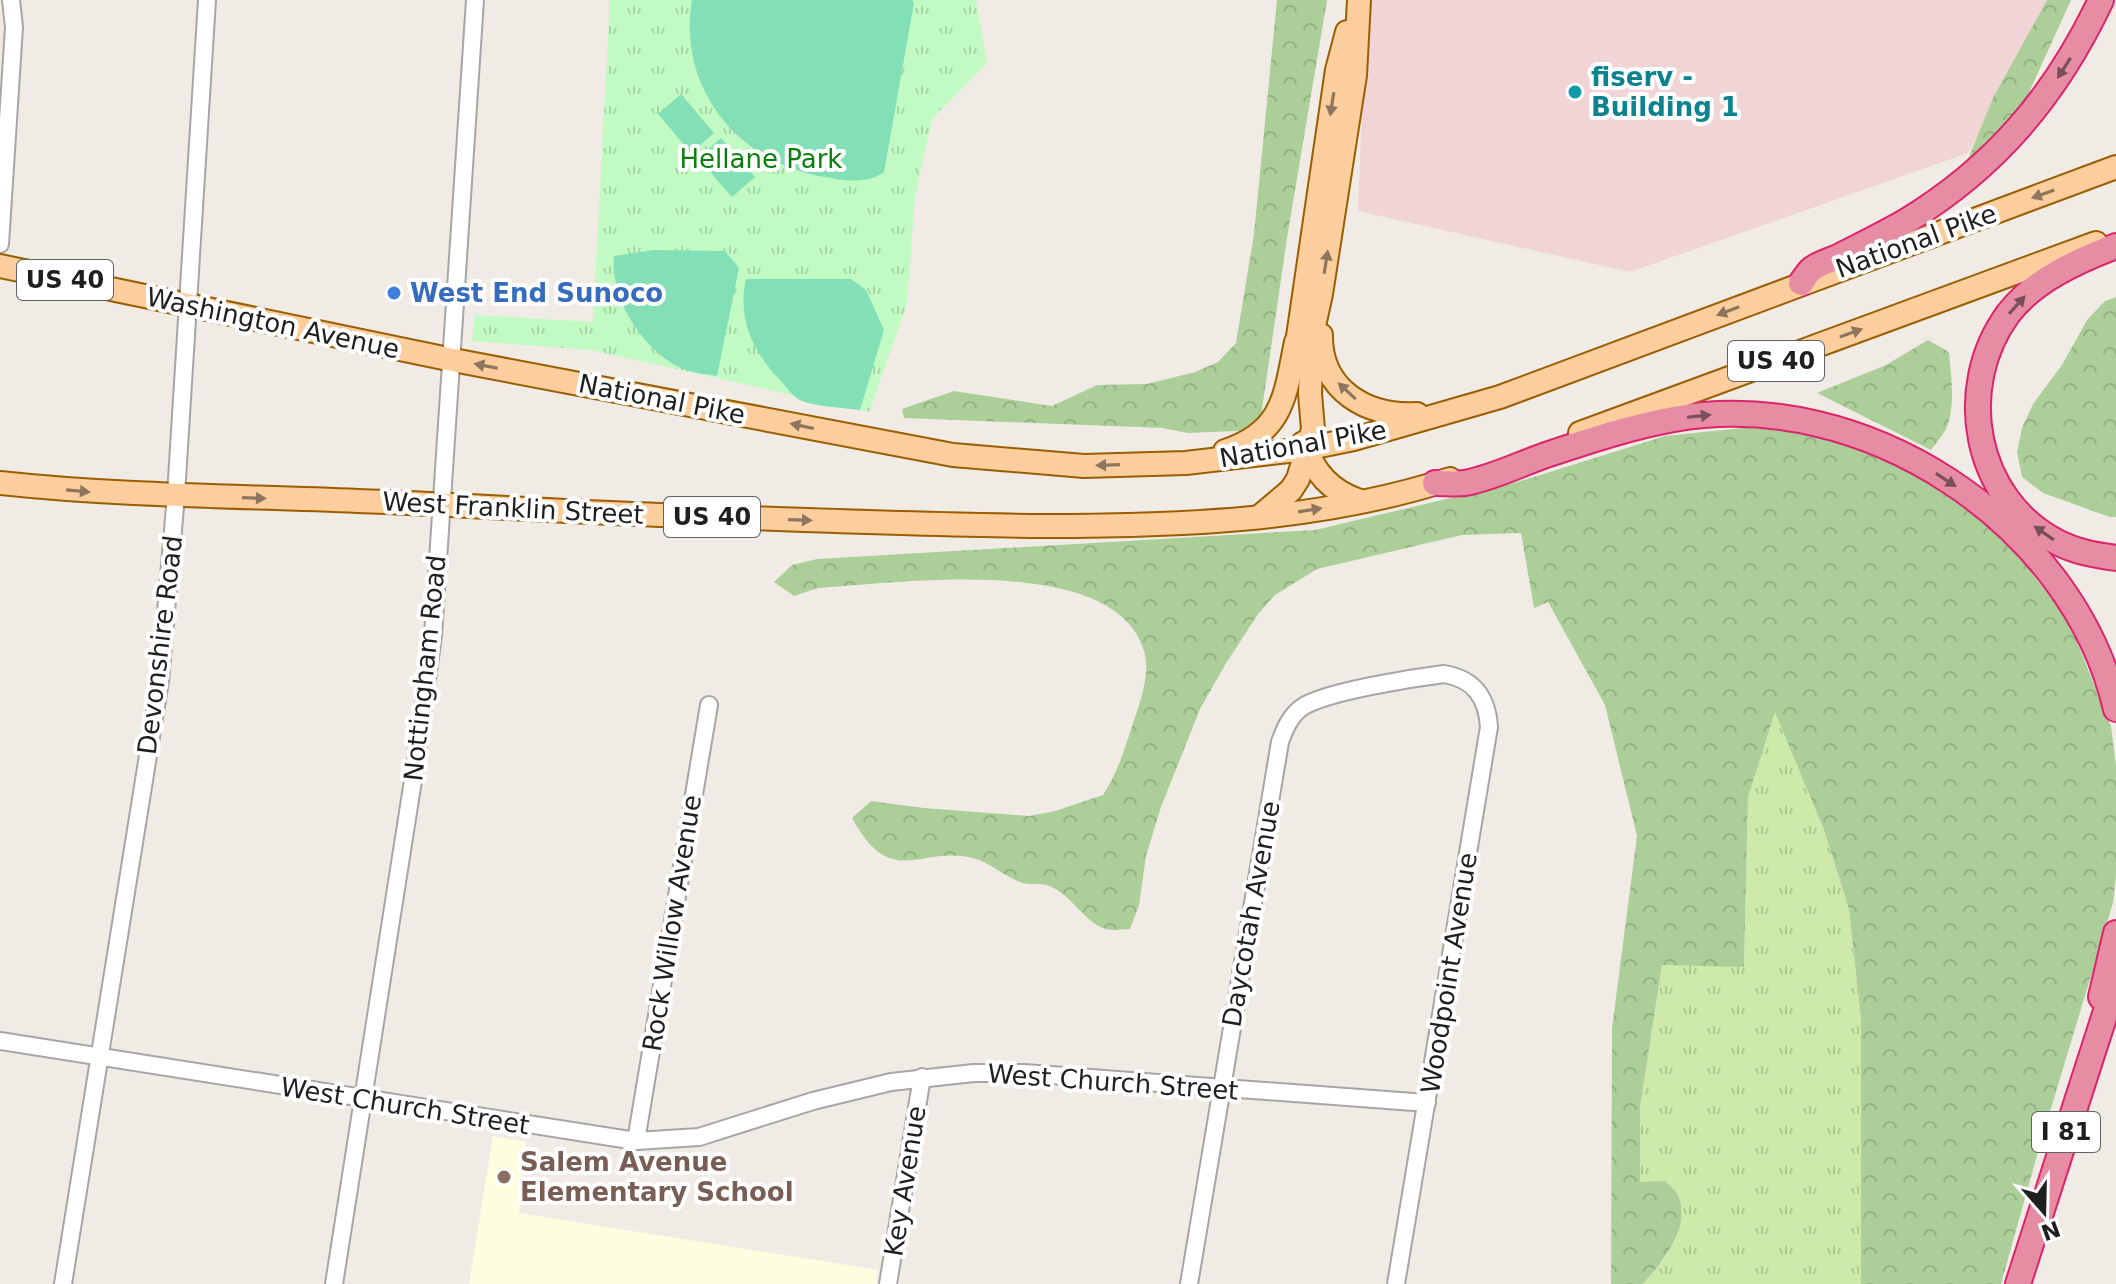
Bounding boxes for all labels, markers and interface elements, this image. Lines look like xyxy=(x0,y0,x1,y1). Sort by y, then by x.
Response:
one-way arrow xyxy=(2057,58,2072,79)
place label: fiserv - Building 1 xyxy=(1591,62,1739,122)
marker: fiserv - Building 1 xyxy=(1566,83,1584,101)
one-way arrow xyxy=(1325,91,1338,116)
park label: Hellane Park xyxy=(680,144,842,174)
one-way arrow xyxy=(2031,188,2055,201)
street label: National Pike xyxy=(1831,198,2001,284)
one-way arrow xyxy=(1320,249,1333,274)
road number: US 40 xyxy=(17,260,113,300)
place label: West End Sunoco xyxy=(410,278,663,308)
street label: Washington Avenue xyxy=(144,282,402,364)
marker: West End Sunoco xyxy=(385,284,403,302)
one-way arrow xyxy=(2008,296,2026,315)
one-way arrow xyxy=(1716,305,1740,318)
one-way arrow xyxy=(1839,326,1863,339)
road number: US 40 xyxy=(1728,341,1824,381)
one-way arrow xyxy=(474,360,499,372)
street label: National Pike xyxy=(576,368,748,430)
one-way arrow xyxy=(1338,383,1357,401)
one-way arrow xyxy=(1687,409,1712,422)
street label: National Pike xyxy=(1217,415,1389,473)
one-way arrow xyxy=(790,419,815,432)
one-way arrow xyxy=(1095,459,1120,471)
one-way arrow xyxy=(1935,472,1957,487)
one-way arrow xyxy=(66,484,91,497)
street label: West Franklin Street xyxy=(382,486,644,530)
one-way arrow xyxy=(242,491,267,504)
road number: US 40 xyxy=(664,497,760,537)
one-way arrow xyxy=(1298,503,1323,516)
one-way arrow xyxy=(788,513,813,526)
one-way arrow xyxy=(2033,525,2054,541)
street label: Devonshire Road xyxy=(132,534,188,756)
street label: Nottingham Road xyxy=(398,553,452,783)
street label: Rock Willow Avenue xyxy=(637,793,707,1053)
street label: Daycotah Avenue xyxy=(1216,799,1286,1029)
street label: Woodpoint Avenue xyxy=(1415,850,1483,1096)
street label: West Church Street xyxy=(987,1058,1239,1106)
street label: West Church Street xyxy=(278,1072,532,1140)
street label: Key Avenue xyxy=(878,1104,932,1258)
road number: I 81 xyxy=(2032,1112,2100,1152)
place label: Salem Avenue Elementary School xyxy=(520,1147,794,1207)
marker: Salem Avenue Elementary School xyxy=(495,1168,513,1186)
north arrow xyxy=(2004,1172,2084,1252)
text: N xyxy=(2038,1215,2064,1245)

